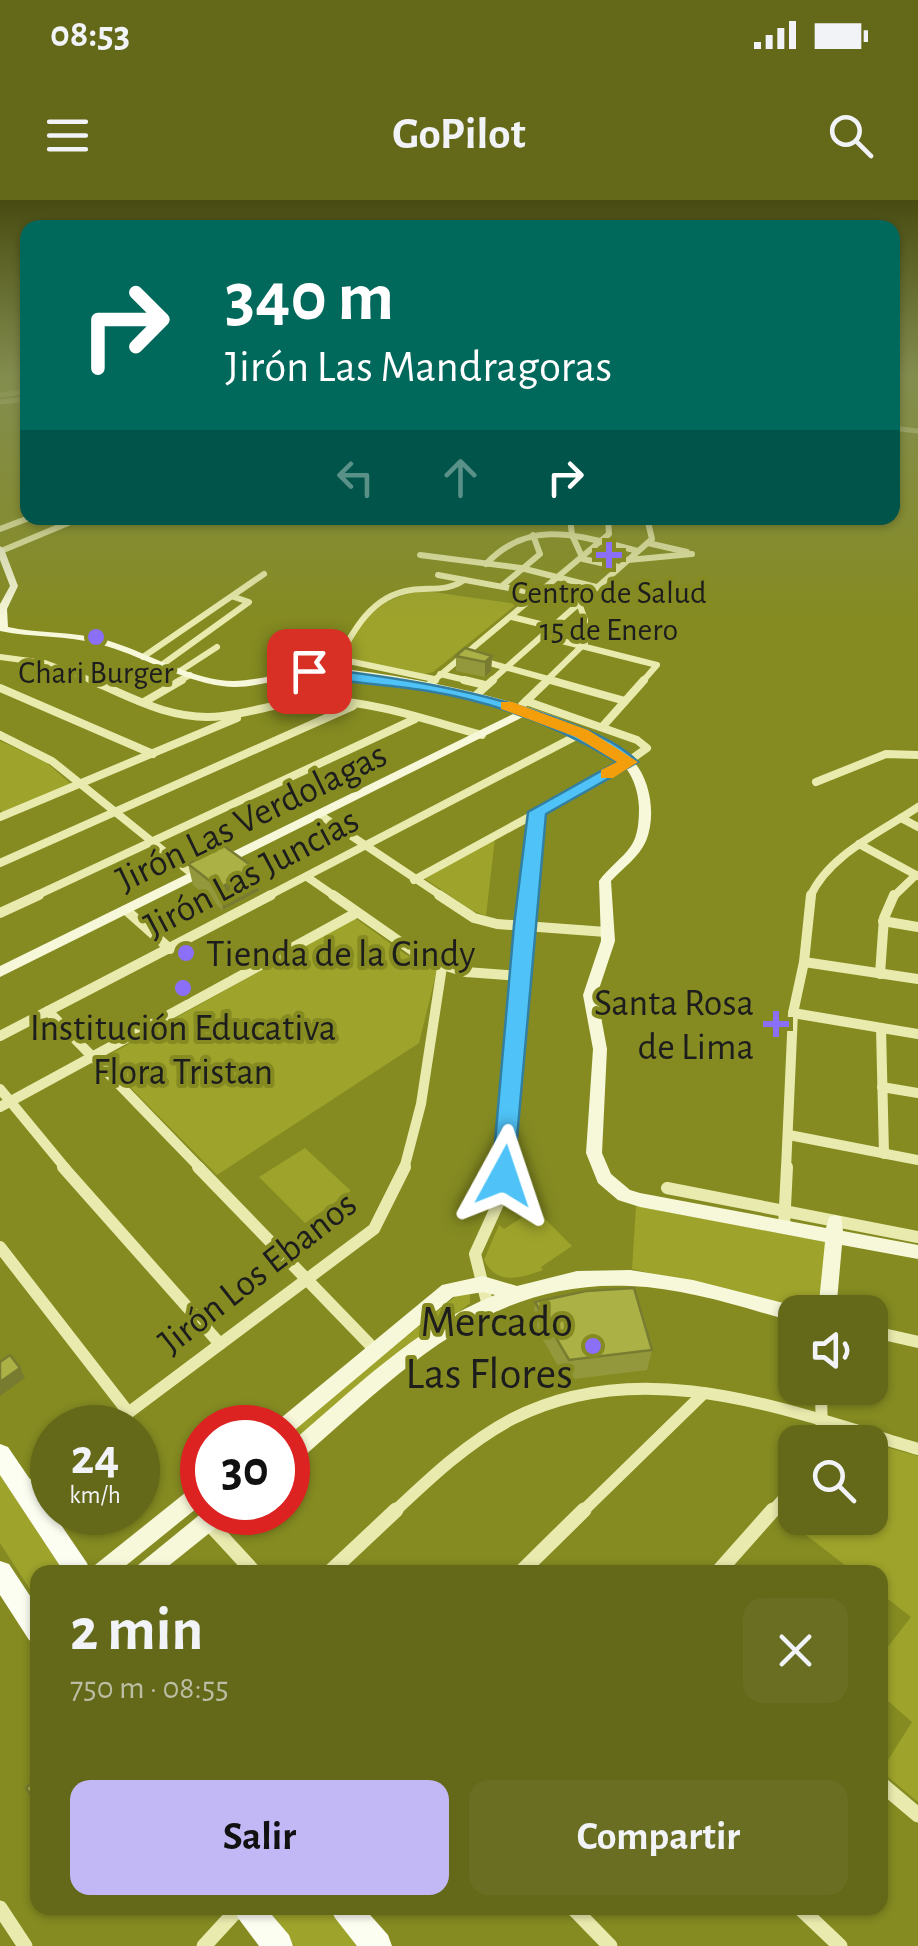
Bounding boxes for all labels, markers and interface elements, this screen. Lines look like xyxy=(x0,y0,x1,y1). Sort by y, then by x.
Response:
text: 08:53 xyxy=(50,16,130,54)
icon: menu xyxy=(40,108,95,163)
icon: search xyxy=(823,108,878,163)
text: GoPilot xyxy=(392,112,526,157)
icon: right xyxy=(60,260,190,390)
text: 340 m xyxy=(225,263,394,333)
text: Jirón Las Mandragoras xyxy=(225,345,612,390)
icon: left xyxy=(328,450,383,505)
icon: ahead xyxy=(433,450,488,505)
icon: right xyxy=(538,450,593,505)
marker: Centro de Salud 15 de Enero xyxy=(596,542,622,568)
place label: Centro de Salud 15 de Enero xyxy=(511,577,707,646)
marker: Chari Burger xyxy=(85,626,107,648)
pin xyxy=(267,629,352,714)
icon: arrive xyxy=(282,644,337,699)
place label: Chari Burger xyxy=(18,657,174,689)
street label: Jirón Las Verdolagas xyxy=(111,736,393,900)
street label: Jirón Las Juncias xyxy=(139,801,365,946)
place label: Tienda de la Cindy xyxy=(206,936,476,974)
marker: Tienda de la Cindy xyxy=(175,942,197,964)
marker: Institución Educativa Flora Tristan xyxy=(172,977,194,999)
place label: Santa Rosa de Lima xyxy=(594,985,754,1067)
place label: Institución Educativa Flora Tristan xyxy=(30,1010,336,1092)
marker: Santa Rosa de Lima xyxy=(763,1011,789,1037)
position arrow xyxy=(452,1124,556,1228)
street label: Jirón Los Ebanos xyxy=(152,1185,364,1362)
map controls xyxy=(778,1295,888,1535)
button: sound xyxy=(778,1295,888,1405)
place label: Mercado Las Flores xyxy=(405,1300,573,1397)
marker: Mercado Las Flores xyxy=(582,1335,604,1357)
speed limit sign: 30 xyxy=(180,1405,310,1535)
button: search xyxy=(778,1425,888,1535)
text: 24 xyxy=(71,1433,119,1483)
text: km/h xyxy=(69,1483,121,1508)
button: close xyxy=(743,1598,848,1703)
text: 2 min xyxy=(70,1601,203,1661)
text: 750 m · 08:55 xyxy=(70,1672,229,1704)
button: Salir xyxy=(70,1780,449,1895)
button: Compartir xyxy=(469,1780,848,1895)

